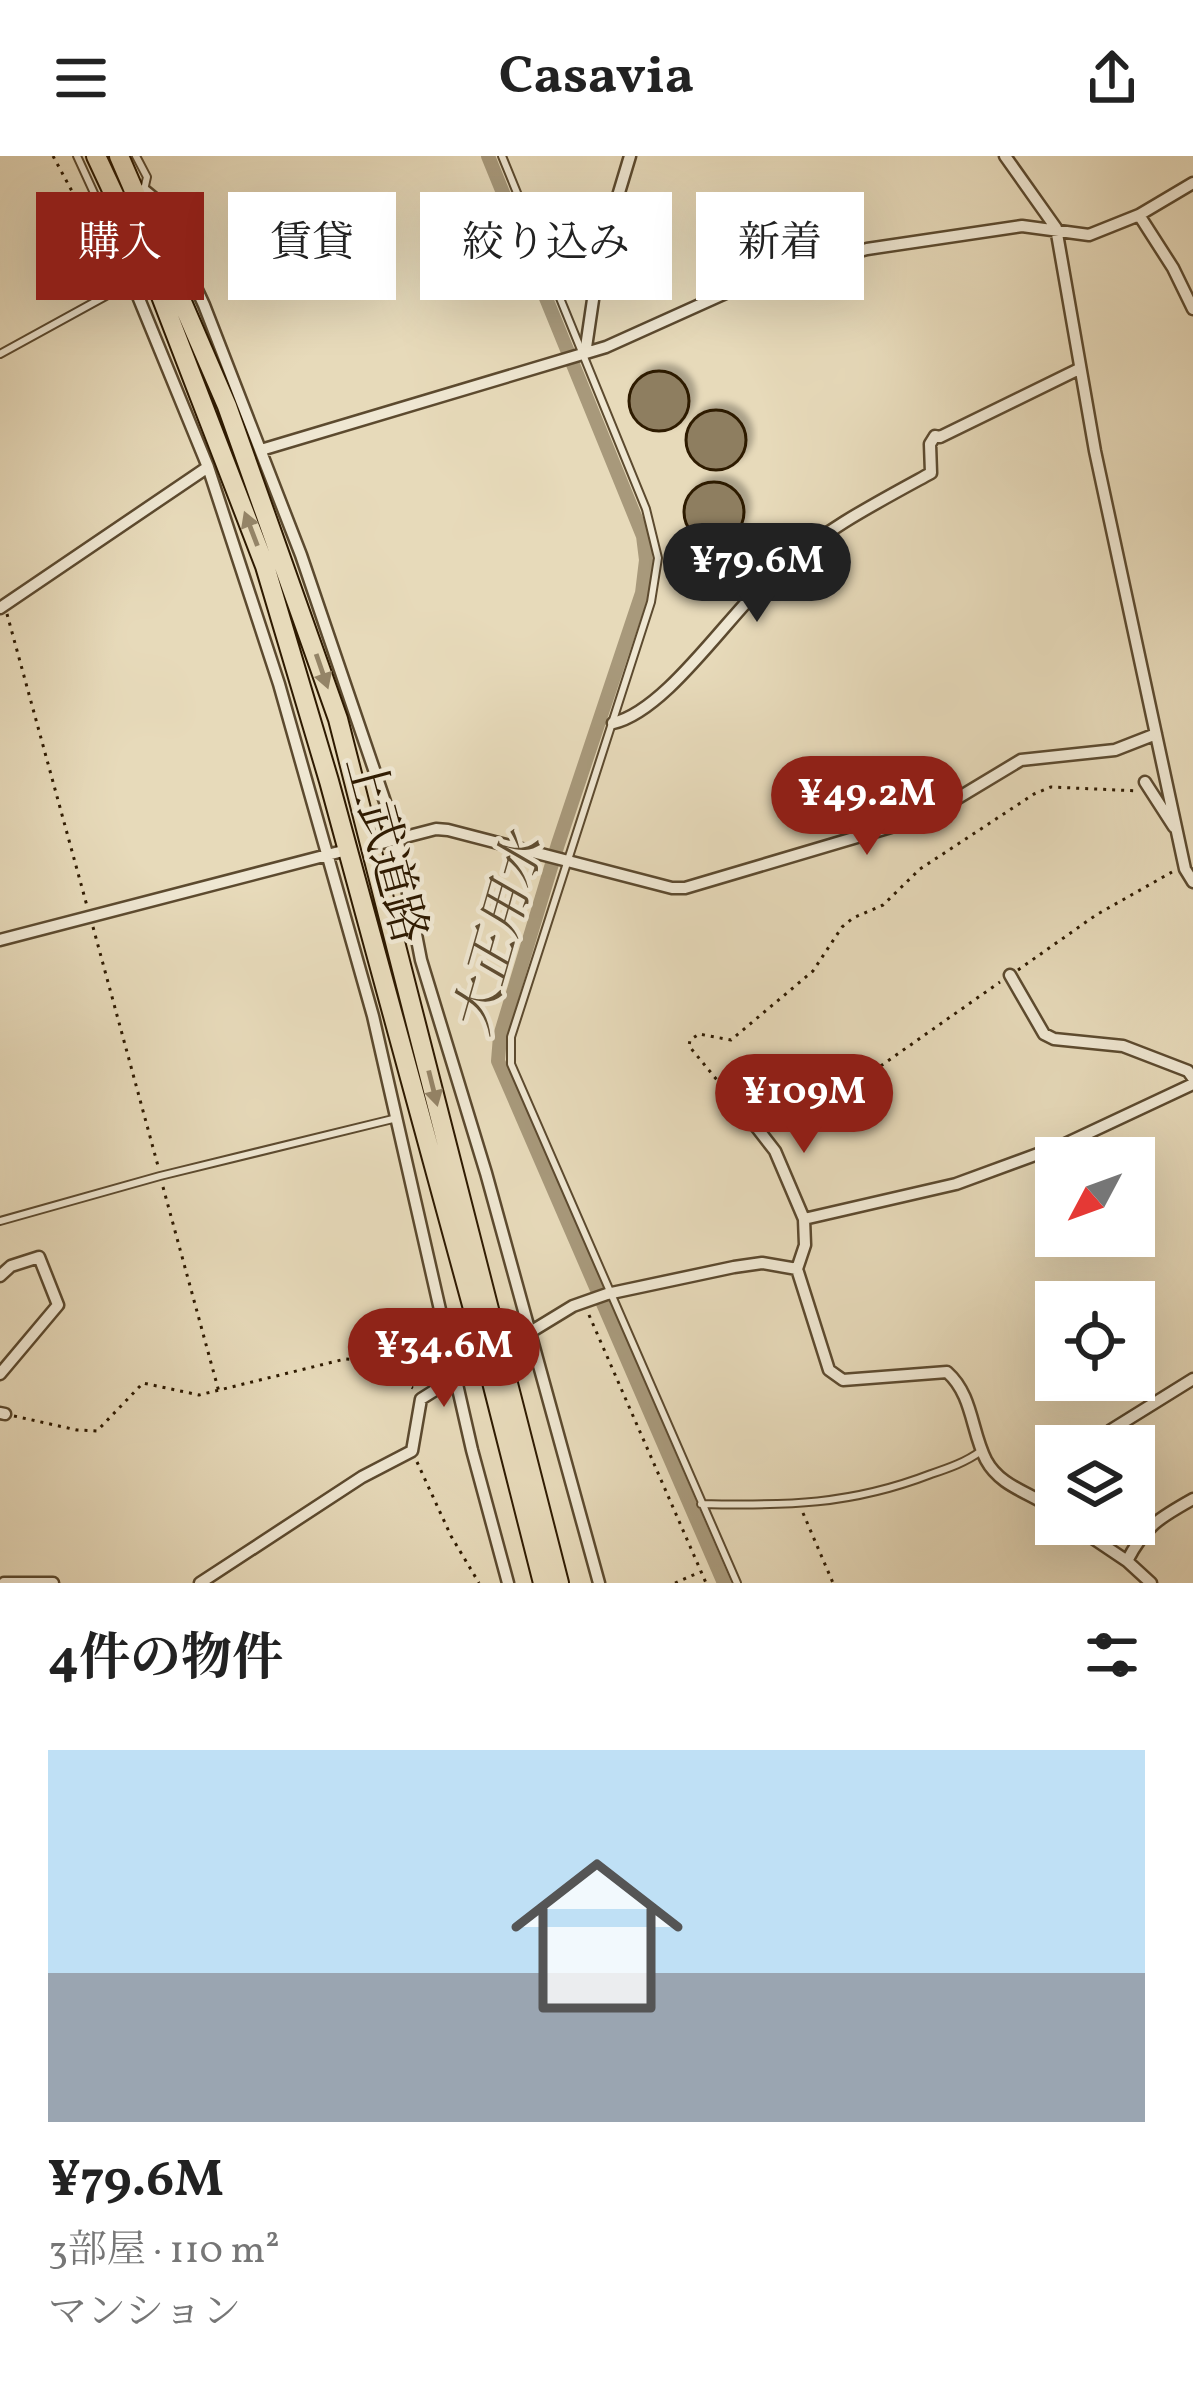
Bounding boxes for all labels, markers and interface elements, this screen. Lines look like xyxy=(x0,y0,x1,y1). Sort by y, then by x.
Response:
text: Casavia xyxy=(499,41,694,116)
icon: menu xyxy=(48,45,114,111)
icon: share xyxy=(1079,45,1145,111)
chip: 購入 xyxy=(36,192,204,300)
chip: 賃貸 xyxy=(228,192,396,300)
chip: 絞り込み xyxy=(420,192,672,300)
chip: 新着 xyxy=(696,192,864,300)
one-way arrow xyxy=(240,511,259,547)
pin: ¥79.6M xyxy=(659,523,855,625)
text: ¥79.6M xyxy=(690,535,824,589)
one-way arrow xyxy=(314,653,332,689)
street label: 上武道路 xyxy=(326,749,441,952)
pin: ¥49.2M xyxy=(769,756,965,858)
text: ¥49.2M xyxy=(798,768,936,822)
water label: 大正用水 xyxy=(439,823,565,1043)
pin: ¥109M xyxy=(720,1054,888,1156)
text: ¥109M xyxy=(742,1066,866,1120)
one-way arrow xyxy=(425,1070,444,1107)
north arrow xyxy=(1035,1137,1155,1257)
map controls xyxy=(1035,1137,1155,1545)
button: locate xyxy=(1035,1281,1155,1401)
pin: ¥34.6M xyxy=(346,1308,542,1410)
text: ¥34.6M xyxy=(375,1320,513,1374)
button: layers xyxy=(1035,1425,1155,1545)
icon: filters xyxy=(1079,1622,1145,1688)
text: 4件の物件 xyxy=(48,1625,283,1696)
icon: home xyxy=(489,1828,705,2044)
text: ¥79.6M xyxy=(48,2146,223,2217)
text: 3部屋 · 110 m² xyxy=(48,2225,280,2279)
text: マンション xyxy=(48,2287,241,2341)

